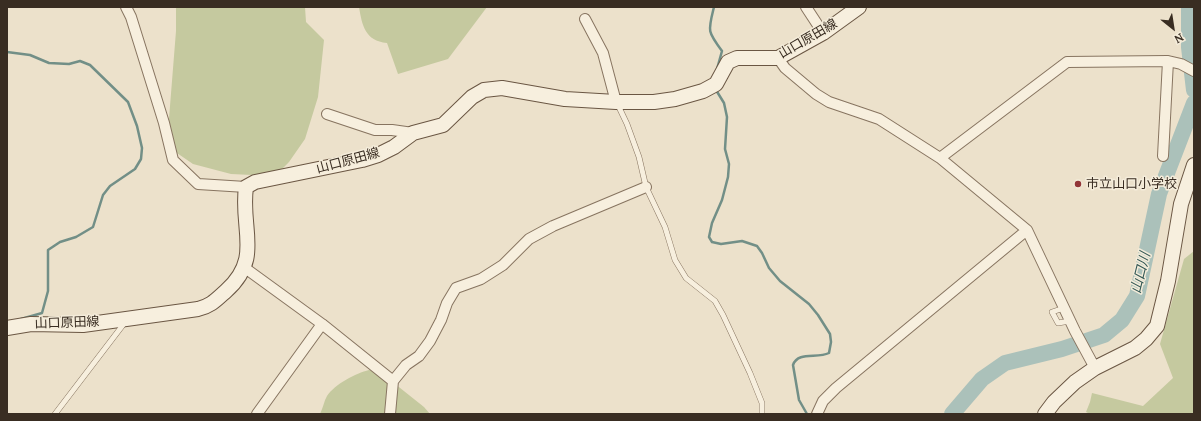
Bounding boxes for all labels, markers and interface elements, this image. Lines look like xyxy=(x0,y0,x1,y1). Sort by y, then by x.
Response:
north arrow xyxy=(1153,8,1193,48)
street label: 山口原田線 xyxy=(776,16,840,62)
text: N xyxy=(1172,30,1186,47)
street label: 山口原田線 xyxy=(315,145,381,177)
place label: 市立山口小学校 xyxy=(1086,176,1177,192)
marker: 市立山口小学校 xyxy=(1073,179,1083,189)
water label: 山口川 xyxy=(1128,251,1154,295)
street label: 山口原田線 xyxy=(34,314,100,332)

